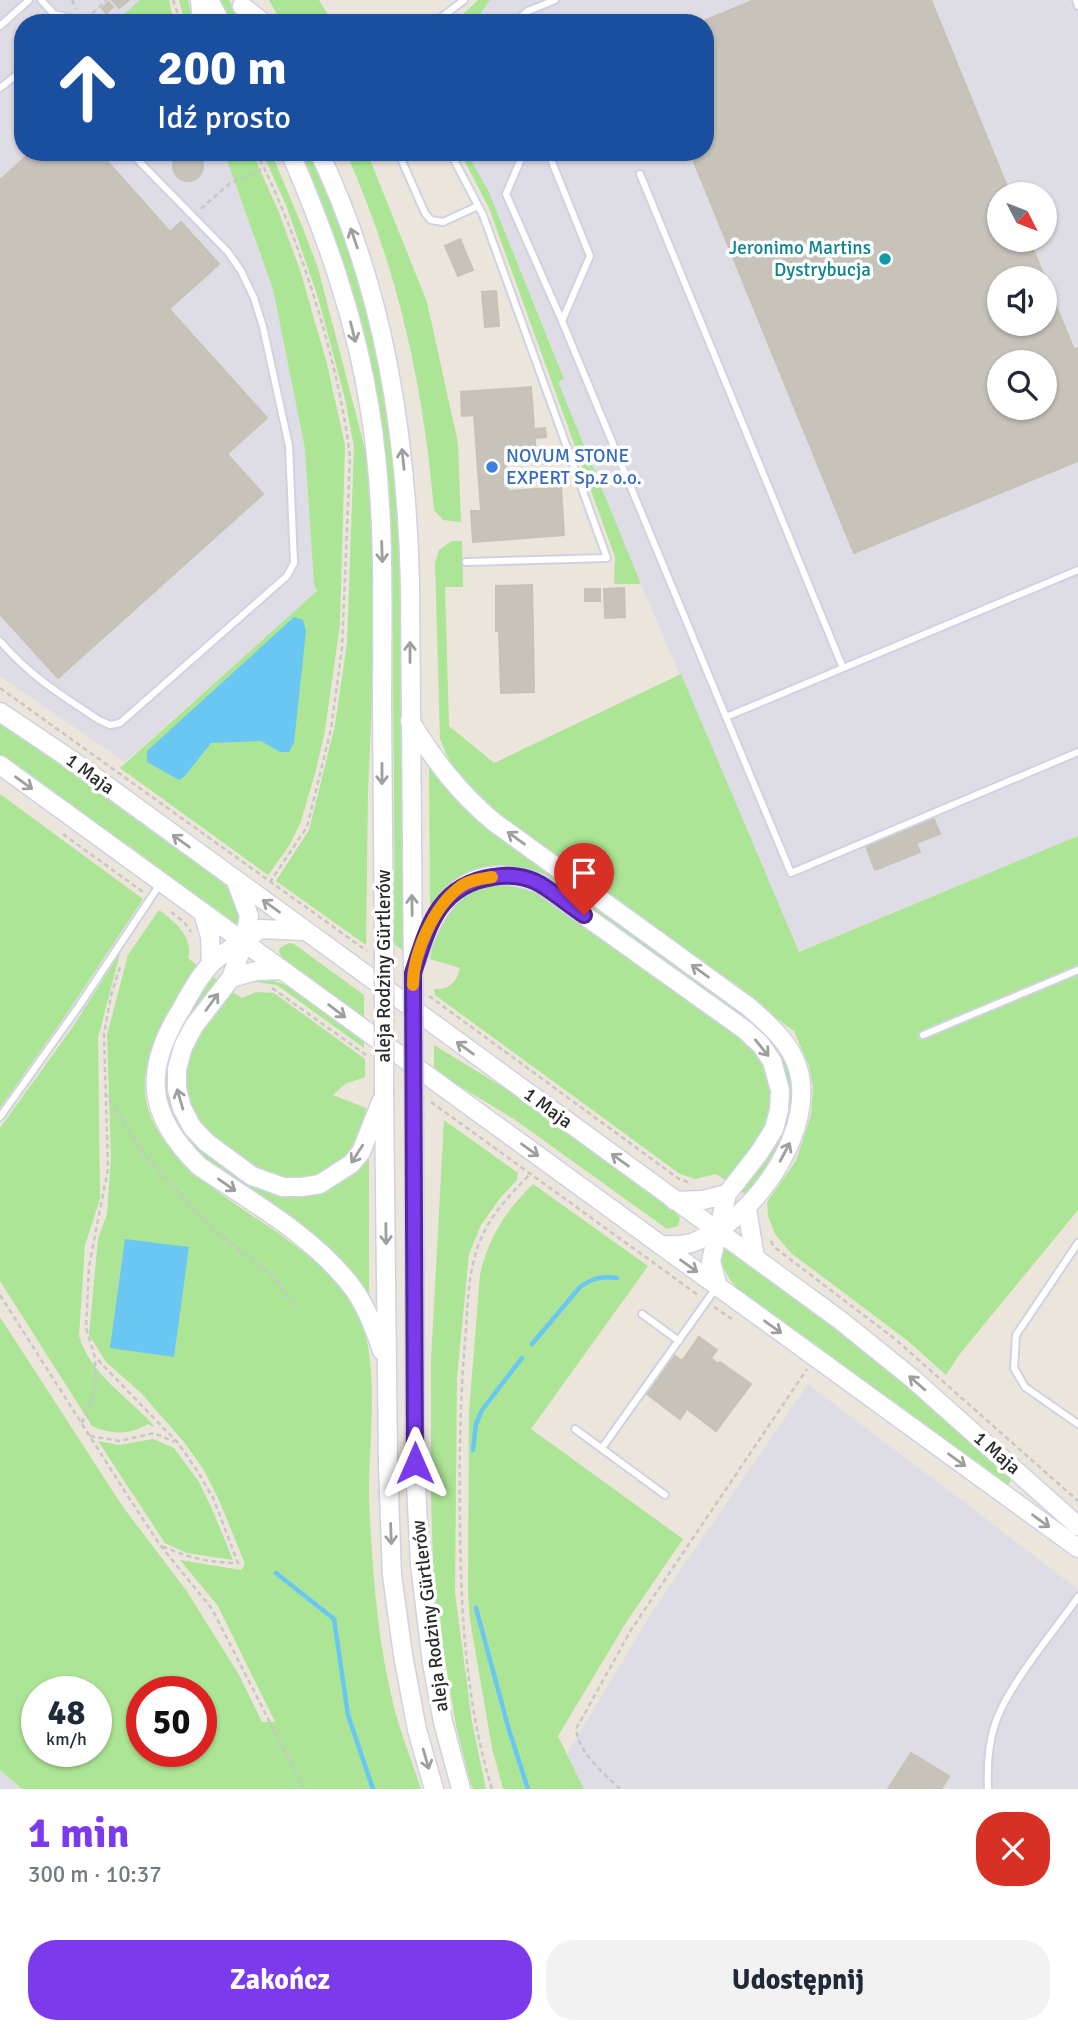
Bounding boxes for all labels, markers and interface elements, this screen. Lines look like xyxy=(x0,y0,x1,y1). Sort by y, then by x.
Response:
text: 200 m xyxy=(157,38,287,98)
icon: ahead xyxy=(42,42,133,133)
text: Idź prosto xyxy=(157,98,291,137)
north arrow xyxy=(987,182,1057,252)
map controls xyxy=(987,182,1057,420)
one-way arrow xyxy=(347,227,359,249)
place label: Jeronimo Martins Dystrybucja xyxy=(729,236,871,282)
marker: Jeronimo Martins Dystrybucja xyxy=(877,251,893,267)
button: sound xyxy=(987,266,1057,336)
one-way arrow xyxy=(347,320,360,343)
button: search xyxy=(987,350,1057,420)
place label: NOVUM STONE EXPERT Sp.z o.o. xyxy=(506,444,642,490)
one-way arrow xyxy=(396,449,409,471)
marker: NOVUM STONE EXPERT Sp.z o.o. xyxy=(484,459,500,475)
one-way arrow xyxy=(376,541,389,564)
one-way arrow xyxy=(403,641,417,664)
street label: 1 Maja xyxy=(61,748,119,800)
one-way arrow xyxy=(376,762,389,785)
one-way arrow xyxy=(14,775,33,790)
one-way arrow xyxy=(507,831,526,845)
one-way arrow xyxy=(172,834,191,848)
pin xyxy=(554,843,614,915)
icon: arrive xyxy=(565,854,603,892)
street label: aleja Rodziny Gürtlerów xyxy=(372,869,396,1063)
one-way arrow xyxy=(405,894,419,917)
one-way arrow xyxy=(262,899,281,914)
one-way arrow xyxy=(691,964,710,979)
one-way arrow xyxy=(205,993,219,1012)
one-way arrow xyxy=(327,1003,346,1018)
one-way arrow xyxy=(754,1039,770,1057)
one-way arrow xyxy=(456,1040,475,1055)
street label: 1 Maja xyxy=(519,1082,577,1134)
one-way arrow xyxy=(173,1088,186,1111)
one-way arrow xyxy=(520,1142,538,1157)
one-way arrow xyxy=(778,1142,792,1163)
one-way arrow xyxy=(350,1144,365,1163)
one-way arrow xyxy=(611,1153,630,1168)
one-way arrow xyxy=(217,1178,236,1192)
one-way arrow xyxy=(379,1222,393,1245)
one-way arrow xyxy=(679,1259,698,1273)
one-way arrow xyxy=(763,1320,782,1334)
one-way arrow xyxy=(908,1375,926,1391)
position arrow xyxy=(378,1426,452,1500)
street label: 1 Maja xyxy=(969,1426,1025,1480)
one-way arrow xyxy=(947,1453,966,1467)
one-way arrow xyxy=(1032,1514,1050,1529)
street label: aleja Rodziny Gürtlerów xyxy=(406,1518,454,1713)
one-way arrow xyxy=(384,1522,397,1545)
speed limit sign: 50 xyxy=(126,1676,217,1767)
text: 48 xyxy=(48,1691,85,1734)
text: km/h xyxy=(46,1728,87,1750)
one-way arrow xyxy=(420,1748,433,1770)
text: 1 min xyxy=(28,1808,129,1859)
button: close xyxy=(976,1812,1050,1886)
text: 300 m · 10:37 xyxy=(28,1860,162,1889)
button: Zakończ xyxy=(28,1940,532,2020)
button: Udostępnij xyxy=(546,1940,1050,2020)

